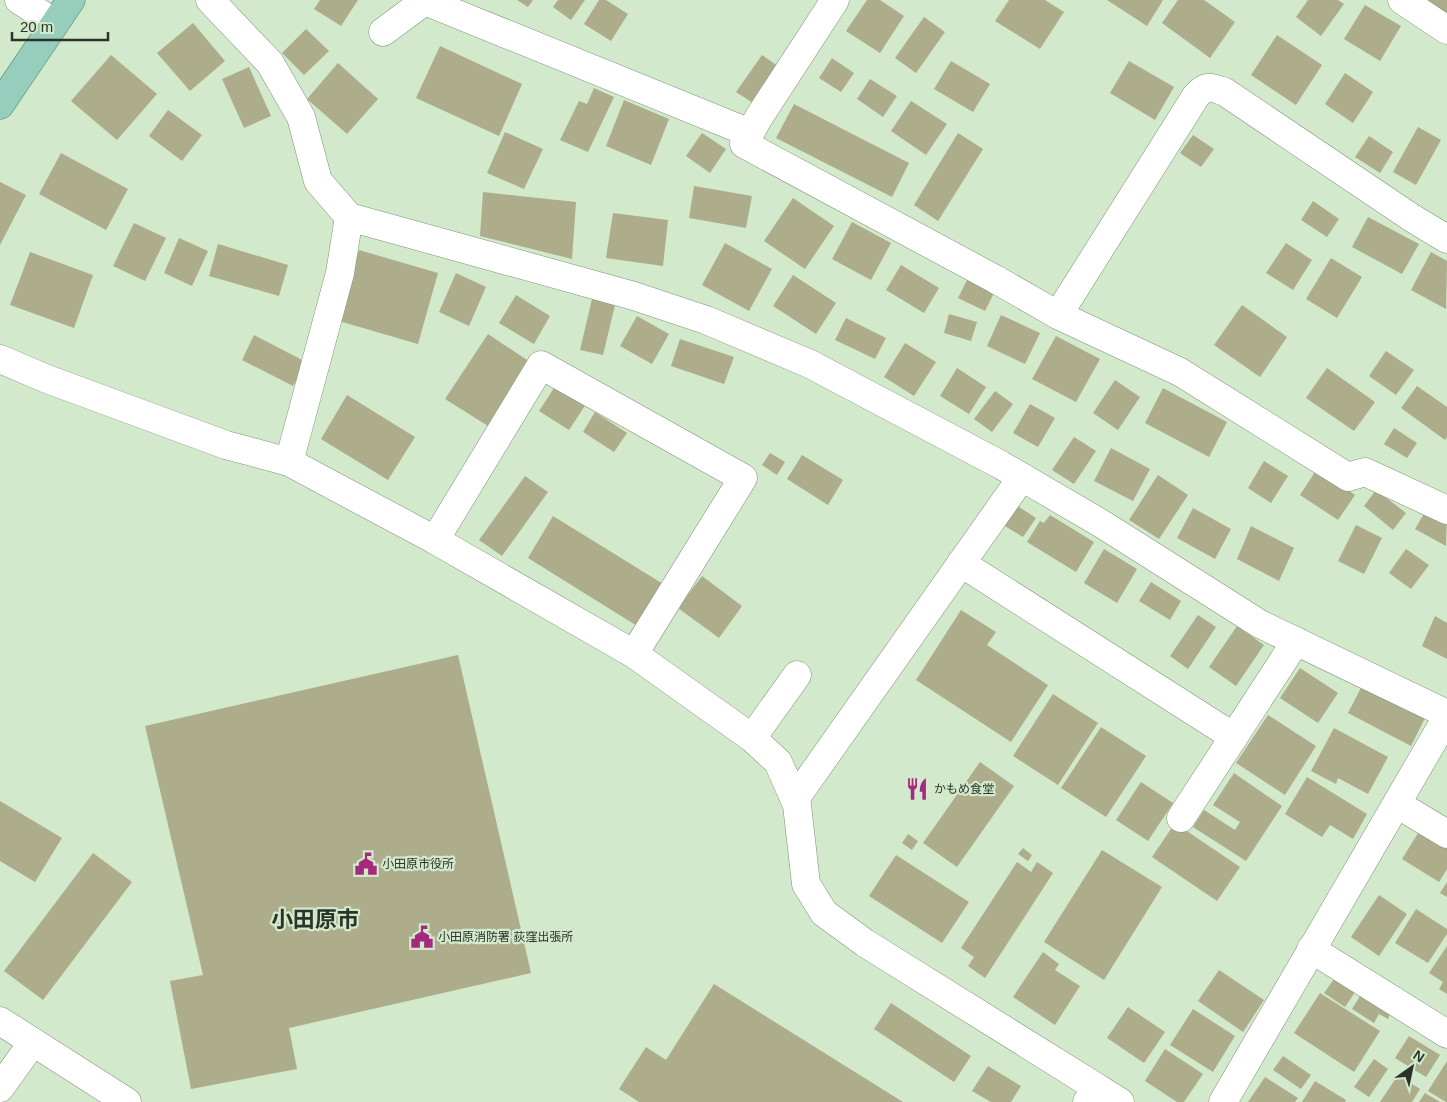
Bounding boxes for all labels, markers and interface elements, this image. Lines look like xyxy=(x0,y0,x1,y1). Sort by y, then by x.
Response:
scale bar xyxy=(12,10,109,42)
text: 20 m xyxy=(20,18,53,35)
restaurant icon: かもめ食堂 xyxy=(904,776,930,802)
place label: かもめ食堂 xyxy=(934,782,994,796)
public building icon: 小田原市役所 xyxy=(353,851,379,877)
place label: 小田原市役所 xyxy=(382,857,454,871)
district label: 小田原市 xyxy=(271,907,359,932)
public building icon: 小田原消防署 荻窪出張所 xyxy=(409,924,435,950)
place label: 小田原消防署 荻窪出張所 xyxy=(438,930,573,944)
north arrow xyxy=(1387,1042,1437,1092)
text: N xyxy=(1410,1047,1428,1066)

